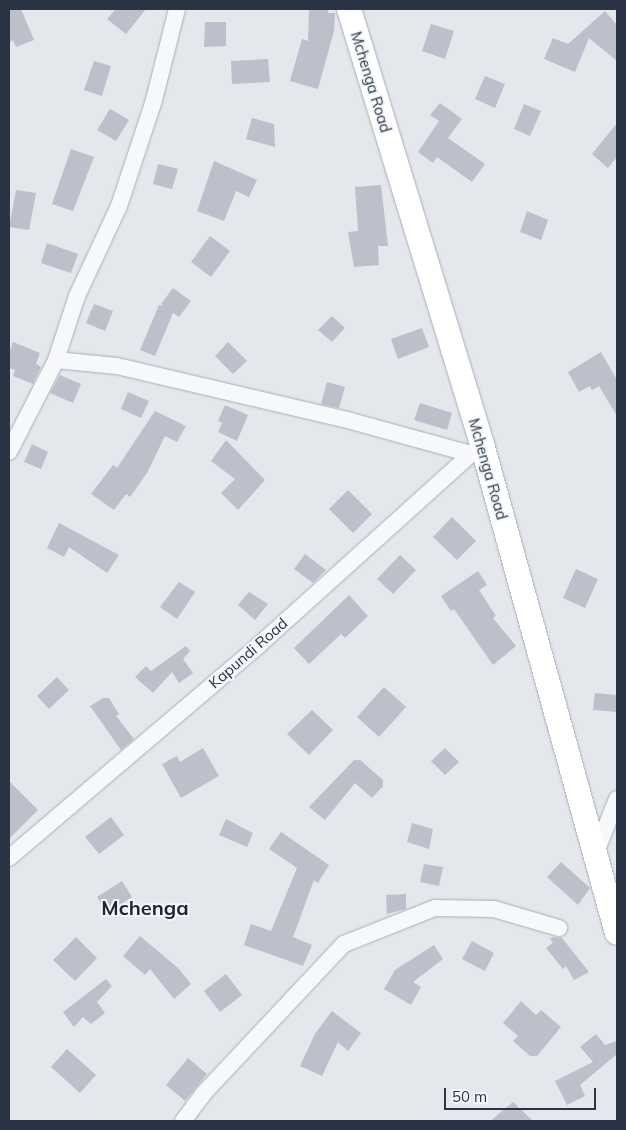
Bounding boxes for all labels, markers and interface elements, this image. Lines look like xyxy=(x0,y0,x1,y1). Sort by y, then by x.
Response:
street label: Mchenga Road xyxy=(347,29,395,135)
street label: Mchenga Road xyxy=(465,416,511,522)
street label: Kapundi Road xyxy=(205,614,291,692)
district label: Mchenga xyxy=(101,895,189,919)
scale bar xyxy=(446,1078,598,1110)
text: 50 m xyxy=(452,1087,487,1106)

